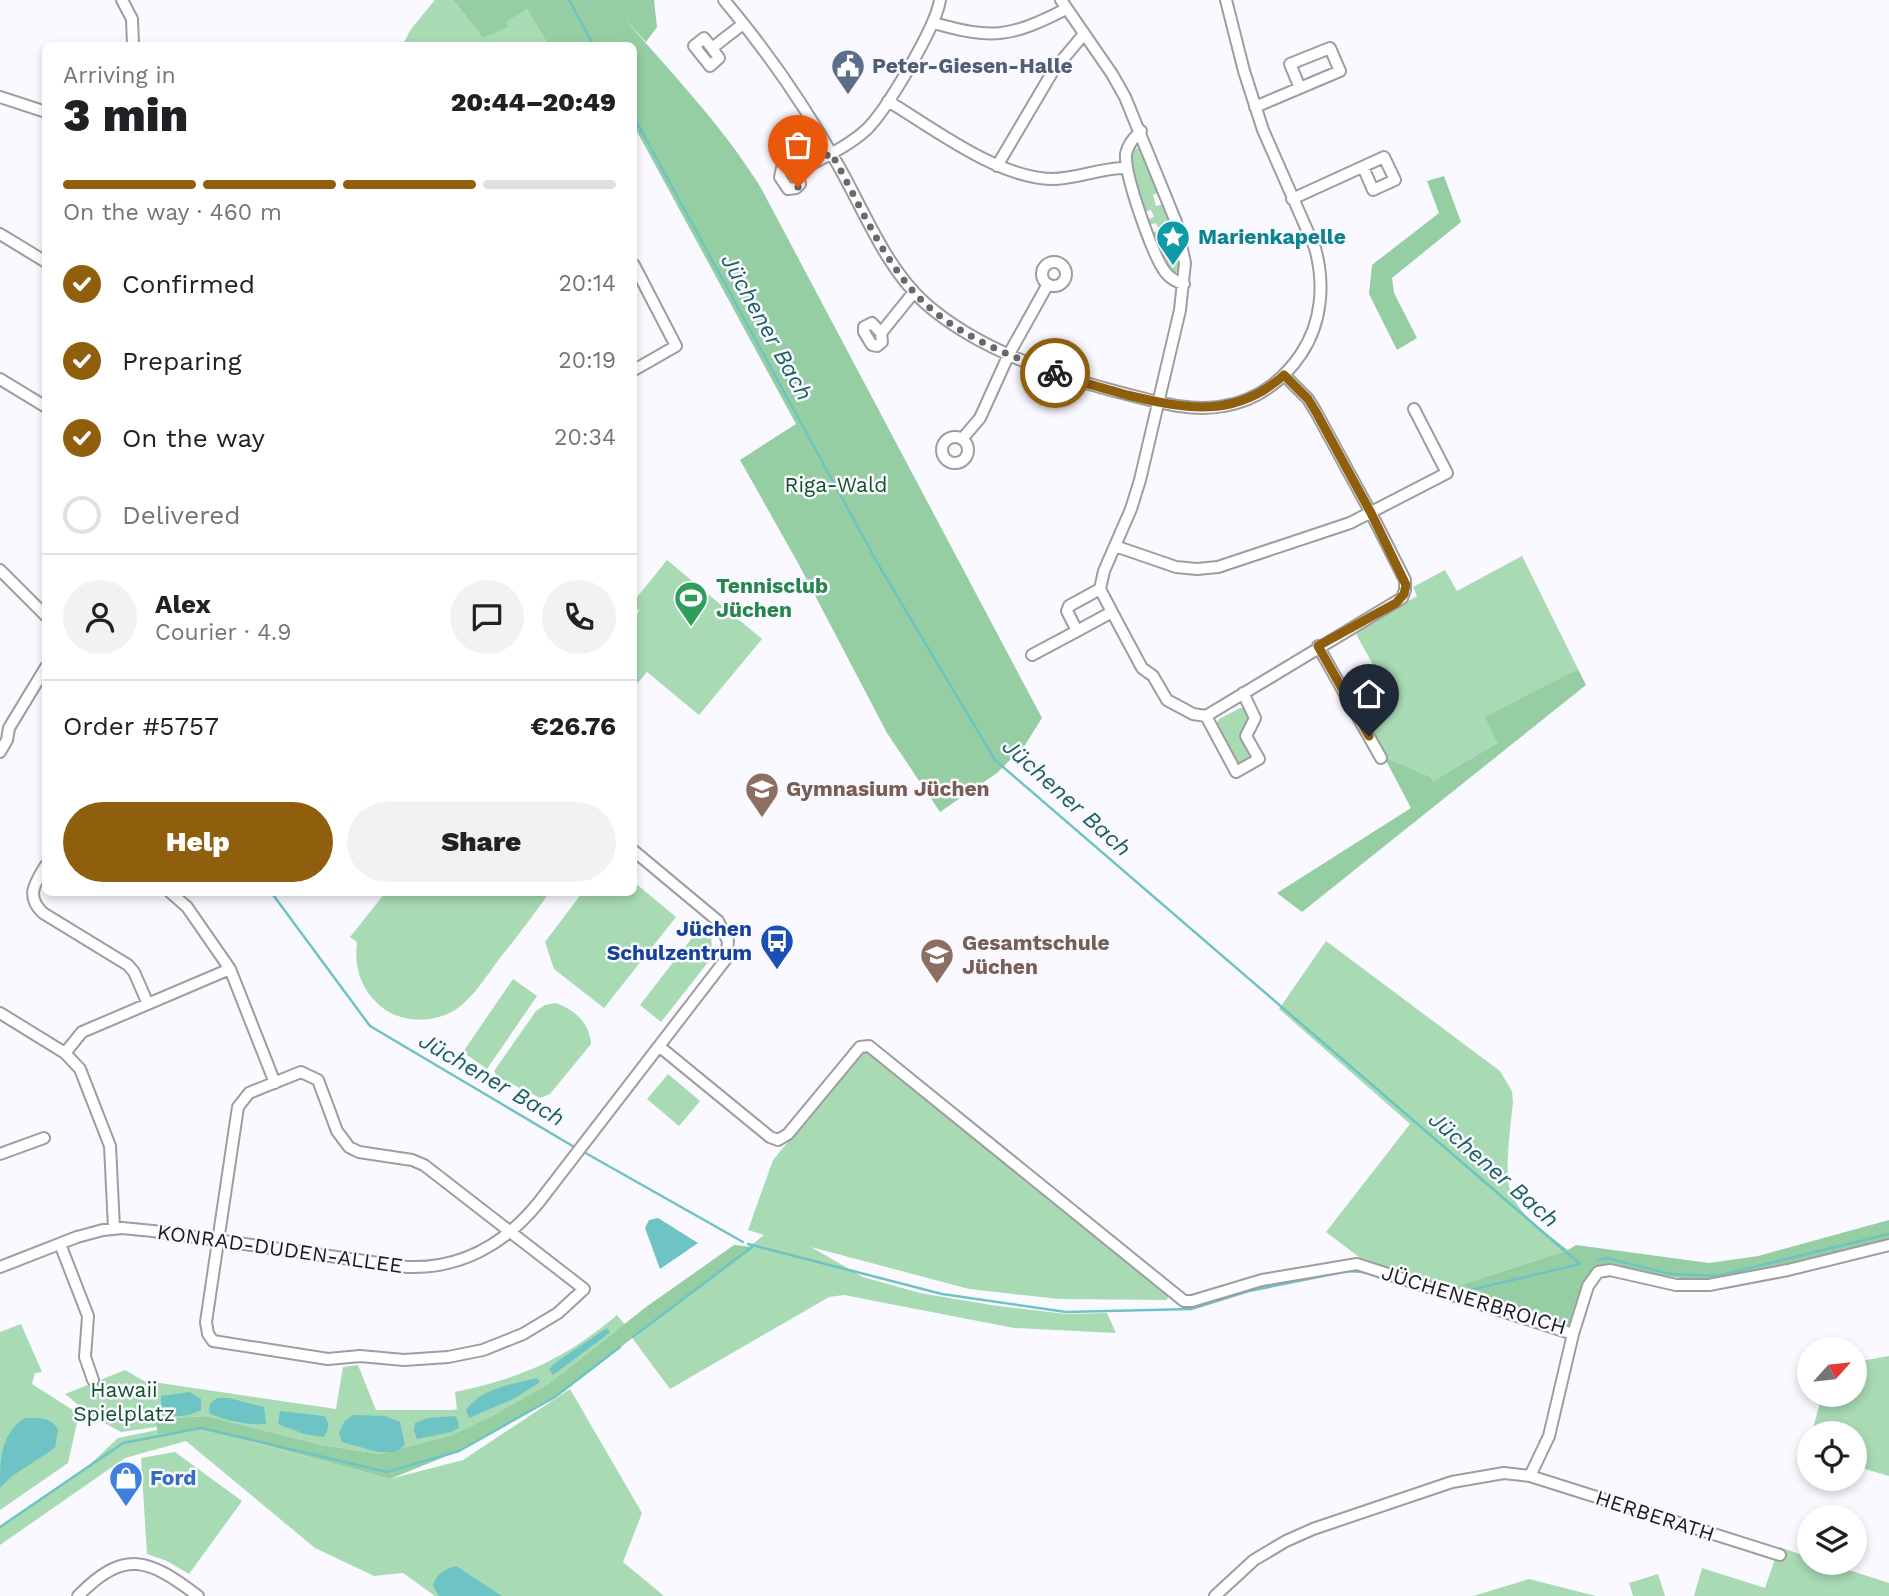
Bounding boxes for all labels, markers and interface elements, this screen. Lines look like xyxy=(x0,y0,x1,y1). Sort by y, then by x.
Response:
public building icon: Peter-Giesen-Halle xyxy=(829,47,867,96)
place label: Peter-Giesen-Halle xyxy=(872,53,1073,78)
text: Arriving in xyxy=(63,62,176,89)
text: 20:44–20:49 xyxy=(451,87,616,117)
text: 3 min xyxy=(63,88,188,142)
pin xyxy=(768,115,828,187)
icon: bag xyxy=(779,126,817,164)
text: On the way · 460 m xyxy=(63,199,282,226)
place icon: Marienkapelle xyxy=(1154,218,1192,267)
place label: Marienkapelle xyxy=(1198,224,1346,249)
water label: Jüchener Bach xyxy=(715,249,818,405)
icon: check xyxy=(63,265,101,303)
text: Confirmed xyxy=(122,269,255,299)
text: 20:14 xyxy=(558,270,616,297)
courier xyxy=(1020,338,1090,408)
icon: check xyxy=(63,342,101,380)
text: Preparing xyxy=(122,346,242,376)
text: 20:19 xyxy=(558,347,616,374)
icon: bike xyxy=(1036,354,1074,392)
icon: check xyxy=(63,419,101,457)
text: On the way xyxy=(122,423,265,453)
text: 20:34 xyxy=(554,424,616,451)
park label: Riga-Wald xyxy=(785,472,887,497)
text: Delivered xyxy=(122,500,241,530)
place label: Tennisclub Jüchen xyxy=(716,573,828,622)
sports icon: Tennisclub Jüchen xyxy=(672,579,710,628)
button: person xyxy=(63,580,137,654)
button: chat xyxy=(450,580,524,654)
button: phone xyxy=(542,580,616,654)
text: Alex xyxy=(155,589,211,619)
text: Courier · 4.9 xyxy=(155,619,291,646)
pin xyxy=(1339,664,1399,736)
icon: home xyxy=(1350,675,1388,713)
text: Order #5757 xyxy=(63,711,219,741)
text: €26.76 xyxy=(530,711,616,741)
water label: Jüchener Bach xyxy=(997,733,1136,862)
school or university icon: Gymnasium Jüchen xyxy=(743,770,781,819)
place label: Gymnasium Jüchen xyxy=(786,776,990,801)
button: Help xyxy=(63,802,333,882)
button: Share xyxy=(347,802,616,882)
place label: Jüchen Schulzentrum xyxy=(607,916,752,965)
bus stop icon: Jüchen Schulzentrum xyxy=(758,922,796,971)
place label: Gesamtschule Jüchen xyxy=(962,930,1110,979)
school or university icon: Gesamtschule Jüchen xyxy=(918,936,956,985)
water label: Jüchener Bach xyxy=(414,1027,569,1132)
water label: Jüchener Bach xyxy=(1423,1106,1564,1233)
street label: KONRAD-DUDEN-ALLEE xyxy=(156,1219,405,1278)
street label: JÜCHENERBROICH xyxy=(1379,1259,1570,1340)
north arrow xyxy=(1797,1337,1867,1407)
map controls xyxy=(1797,1337,1867,1575)
park label: Hawaii Spielplatz xyxy=(73,1377,175,1426)
button: locate xyxy=(1797,1421,1867,1491)
shop icon: Ford xyxy=(107,1459,145,1508)
place label: Ford xyxy=(150,1465,196,1490)
street label: HERBERATH xyxy=(1592,1484,1718,1547)
button: layers xyxy=(1797,1505,1867,1575)

